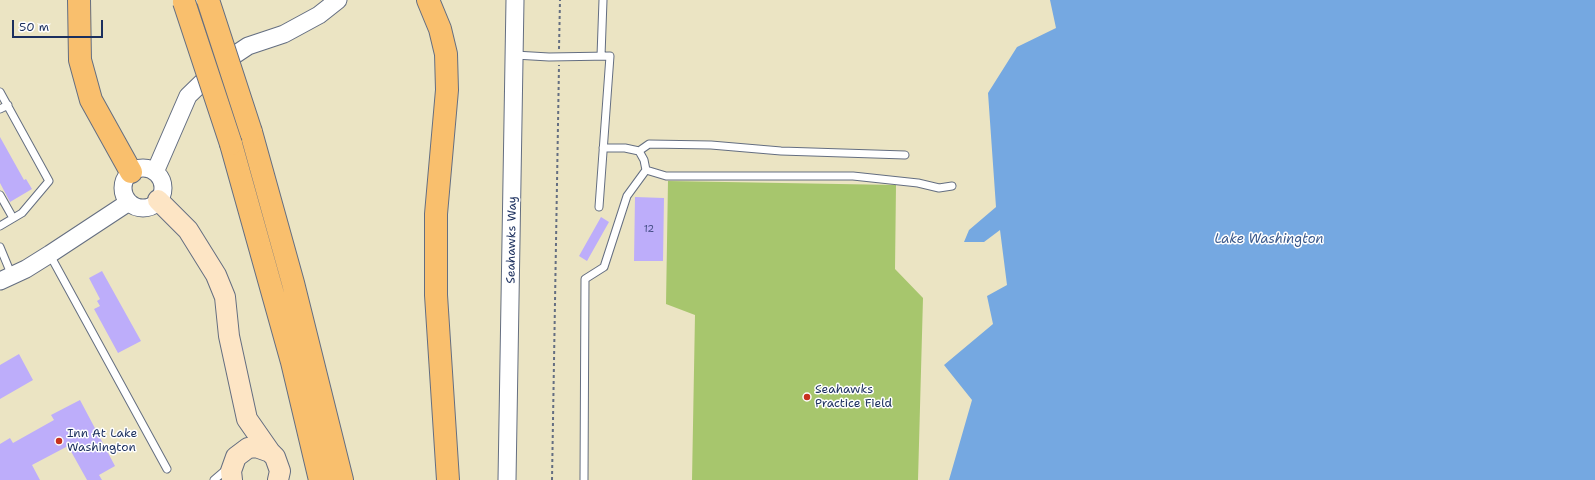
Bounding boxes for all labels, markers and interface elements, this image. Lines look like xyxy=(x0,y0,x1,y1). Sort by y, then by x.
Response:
scale bar xyxy=(14,12,105,38)
text: 50 m xyxy=(19,19,49,35)
street label: Seahawks Way xyxy=(504,196,520,284)
house number: 12 xyxy=(644,223,654,235)
water label: Lake Washington xyxy=(1214,232,1324,248)
place label: Seahawks Practice Field xyxy=(815,383,892,411)
marker: Seahawks Practice Field xyxy=(802,392,812,402)
place label: Inn At Lake Washington xyxy=(67,427,137,455)
marker: Inn At Lake Washington xyxy=(54,436,64,446)

